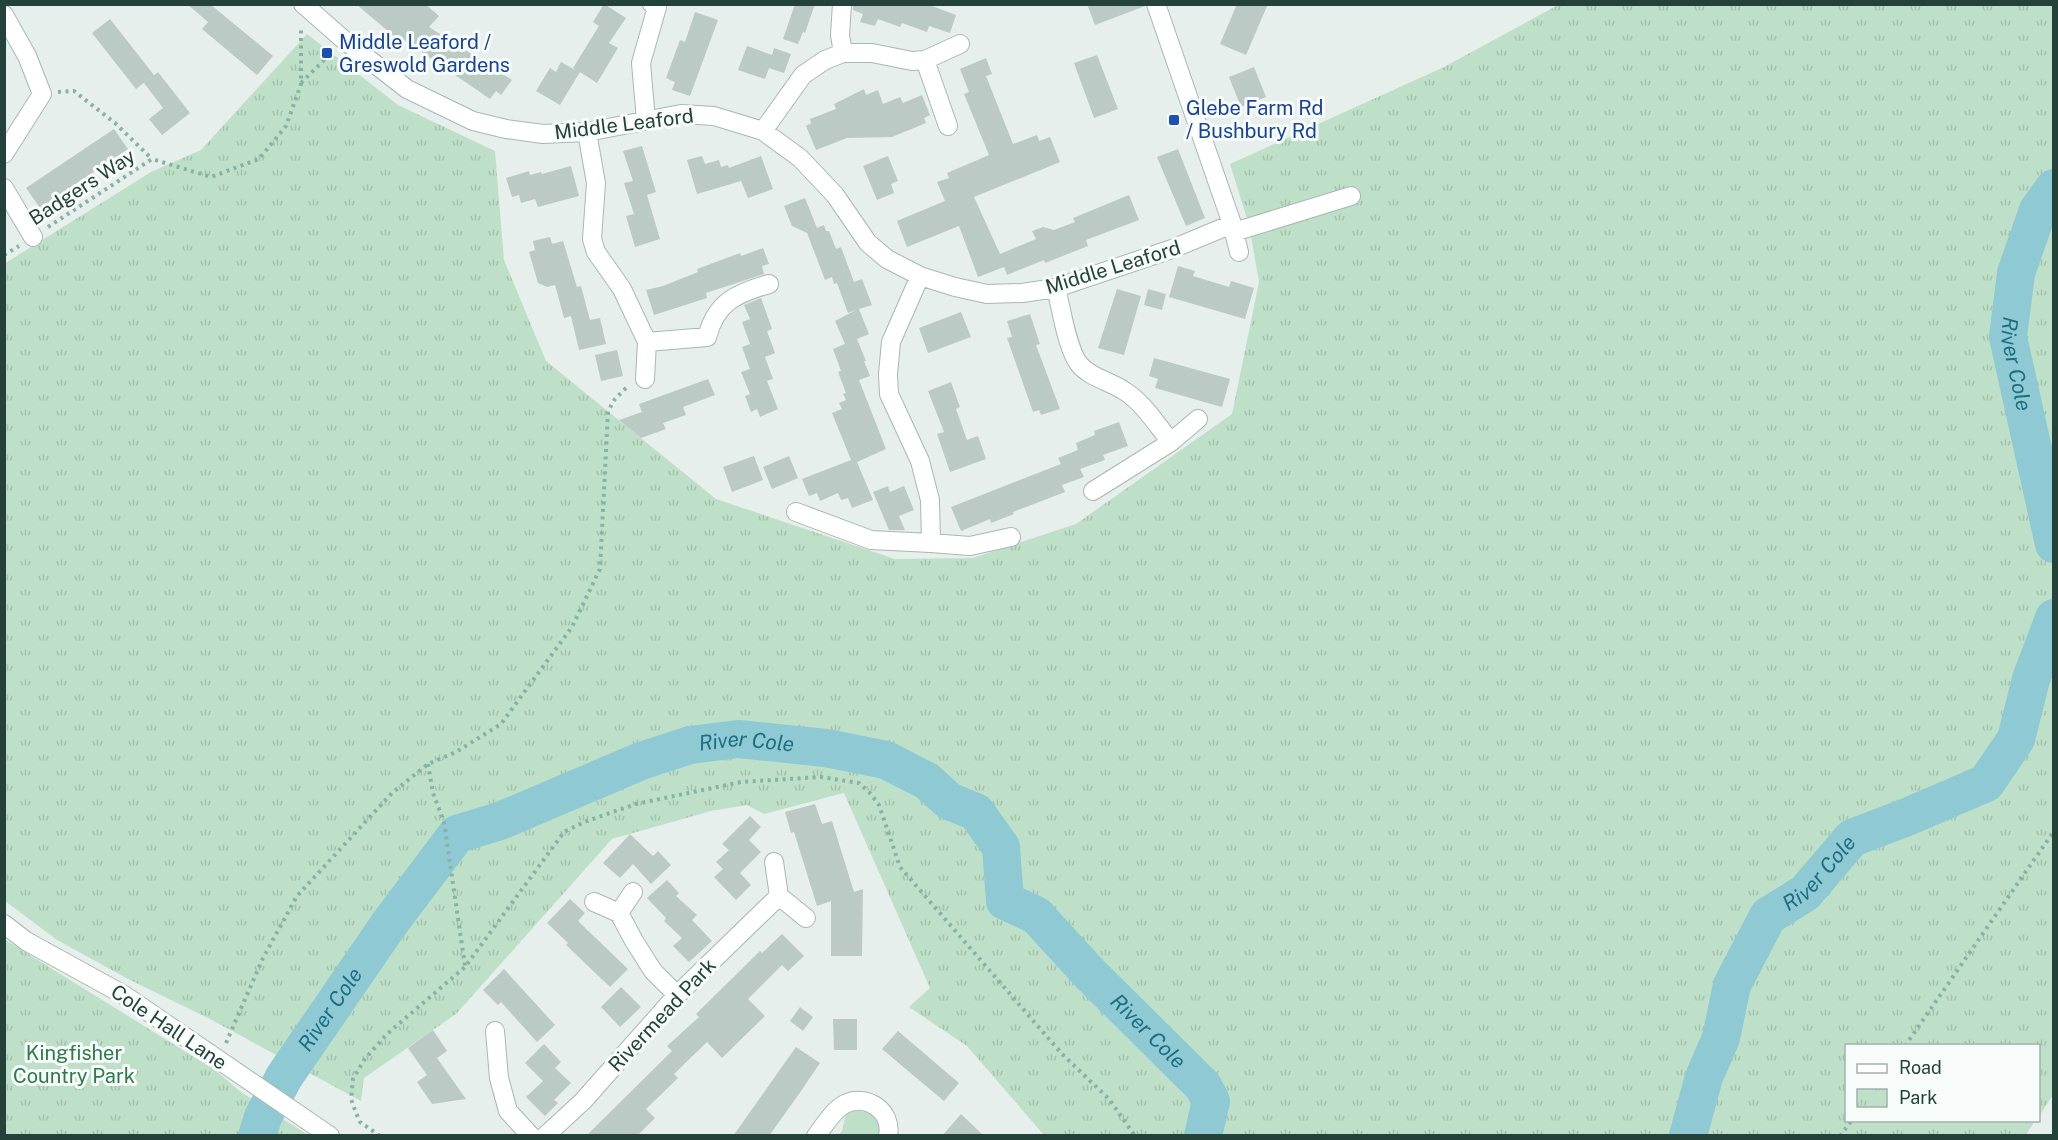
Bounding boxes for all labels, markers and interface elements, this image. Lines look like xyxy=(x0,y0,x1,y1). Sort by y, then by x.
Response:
place label: Middle Leaford / Greswold Gardens xyxy=(339,30,510,77)
marker: Middle Leaford / Greswold Gardens xyxy=(320,46,334,60)
place label: Glebe Farm Rd / Bushbury Rd xyxy=(1186,96,1323,143)
street label: Middle Leaford xyxy=(553,104,695,144)
marker: Glebe Farm Rd / Bushbury Rd xyxy=(1167,113,1181,127)
street label: Badgers Way xyxy=(24,144,140,230)
street label: Middle Leaford xyxy=(1043,235,1183,299)
water label: River Cole xyxy=(1996,315,2037,413)
water label: River Cole xyxy=(697,726,795,757)
water label: River Cole xyxy=(1778,830,1861,916)
street label: Rivermead Park xyxy=(603,953,721,1077)
water label: River Cole xyxy=(293,963,367,1056)
street label: Cole Hall Lane xyxy=(106,979,232,1075)
water label: River Cole xyxy=(1106,989,1191,1074)
park label: Kingfisher Country Park xyxy=(13,1041,135,1088)
legend xyxy=(1845,1044,2040,1122)
text: Road xyxy=(1899,1057,1942,1078)
text: Park xyxy=(1899,1087,1937,1108)

